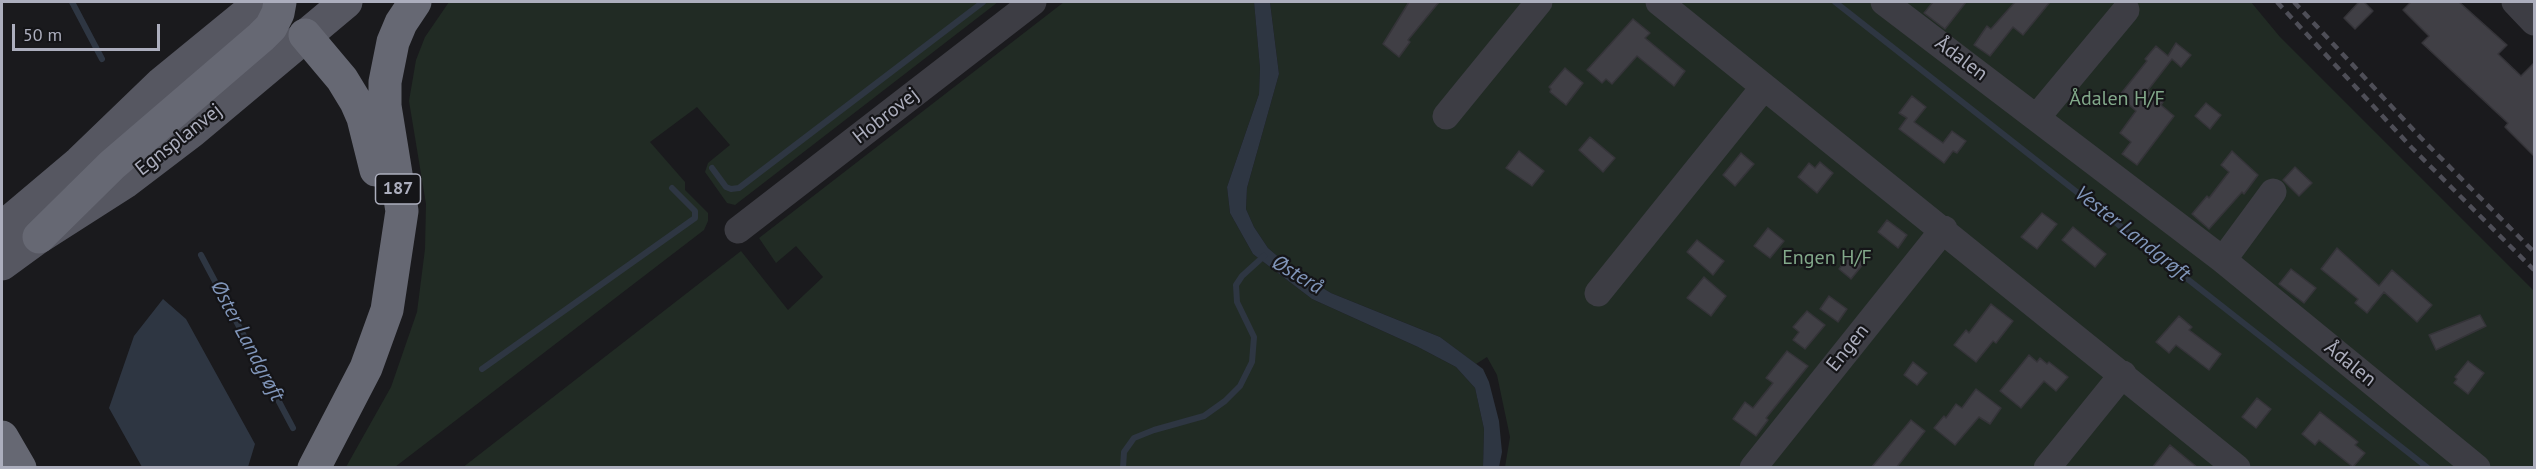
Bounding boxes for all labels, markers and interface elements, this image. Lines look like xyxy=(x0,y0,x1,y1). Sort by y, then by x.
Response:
scale bar xyxy=(15,12,164,50)
text: 50 m xyxy=(23,23,62,46)
street label: Ådalen xyxy=(1930,32,1992,86)
street label: Hobrovej xyxy=(848,83,924,149)
park label: Ådalen H/F xyxy=(2069,87,2165,111)
street label: Egnsplanvej xyxy=(131,99,227,181)
road number: 187 xyxy=(376,174,420,204)
water label: Vester Landgrøft xyxy=(2069,181,2195,287)
park label: Engen H/F xyxy=(1782,246,1872,270)
water label: Østerå xyxy=(1267,250,1327,300)
water label: Øster Landgrøft xyxy=(205,276,289,406)
street label: Engen xyxy=(1822,320,1874,376)
street label: Ådalen xyxy=(2319,336,2381,392)

